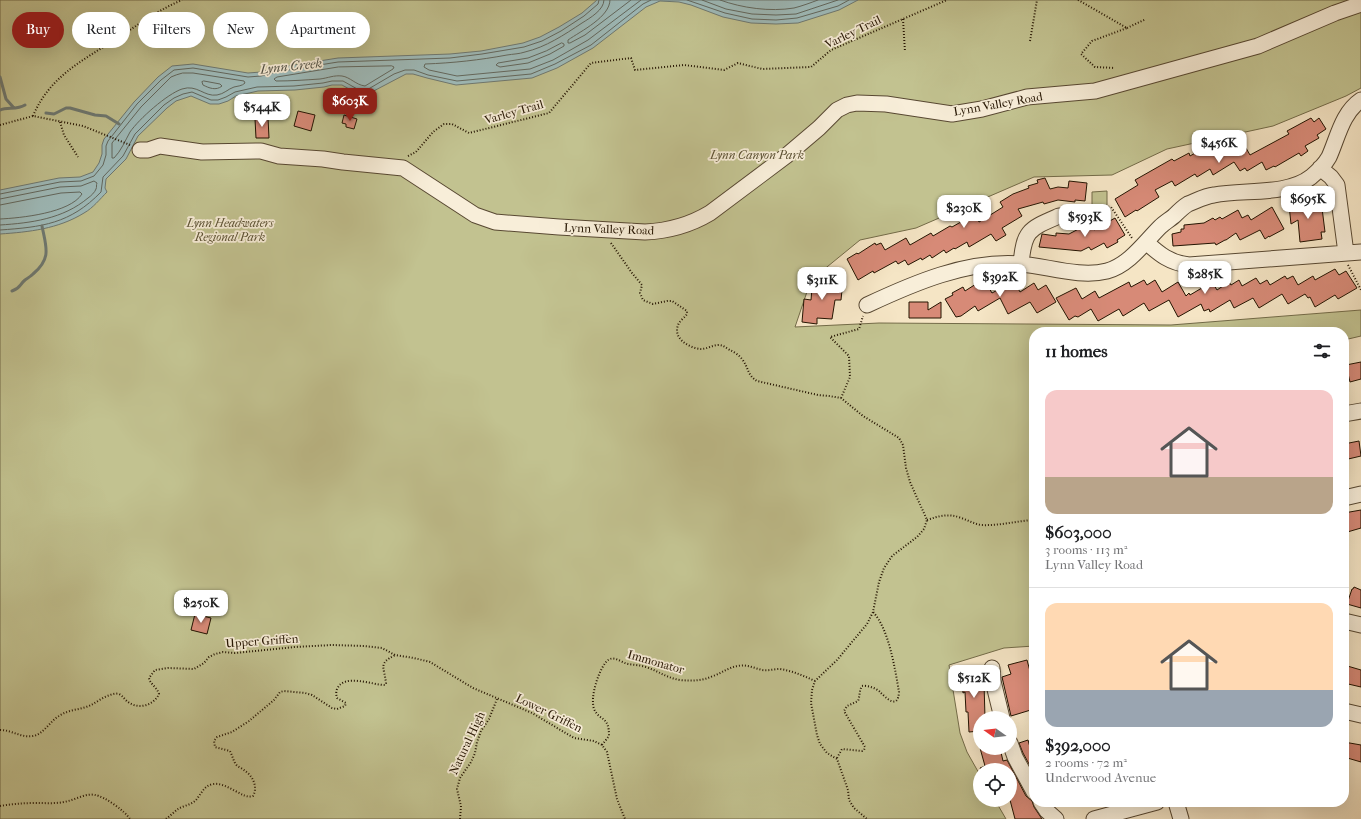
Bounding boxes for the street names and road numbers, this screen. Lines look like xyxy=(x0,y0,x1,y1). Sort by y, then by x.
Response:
street label: Varley Trail xyxy=(822,12,884,52)
street label: Lynn Valley Road xyxy=(952,89,1044,119)
street label: Varley Trail xyxy=(482,97,546,127)
street label: Lynn Valley Road xyxy=(564,220,655,238)
street label: Upper Griffen xyxy=(225,631,299,651)
street label: Immonator xyxy=(626,647,687,677)
street label: Lower Griffen xyxy=(513,691,585,735)
street label: Natural High xyxy=(446,709,488,777)

